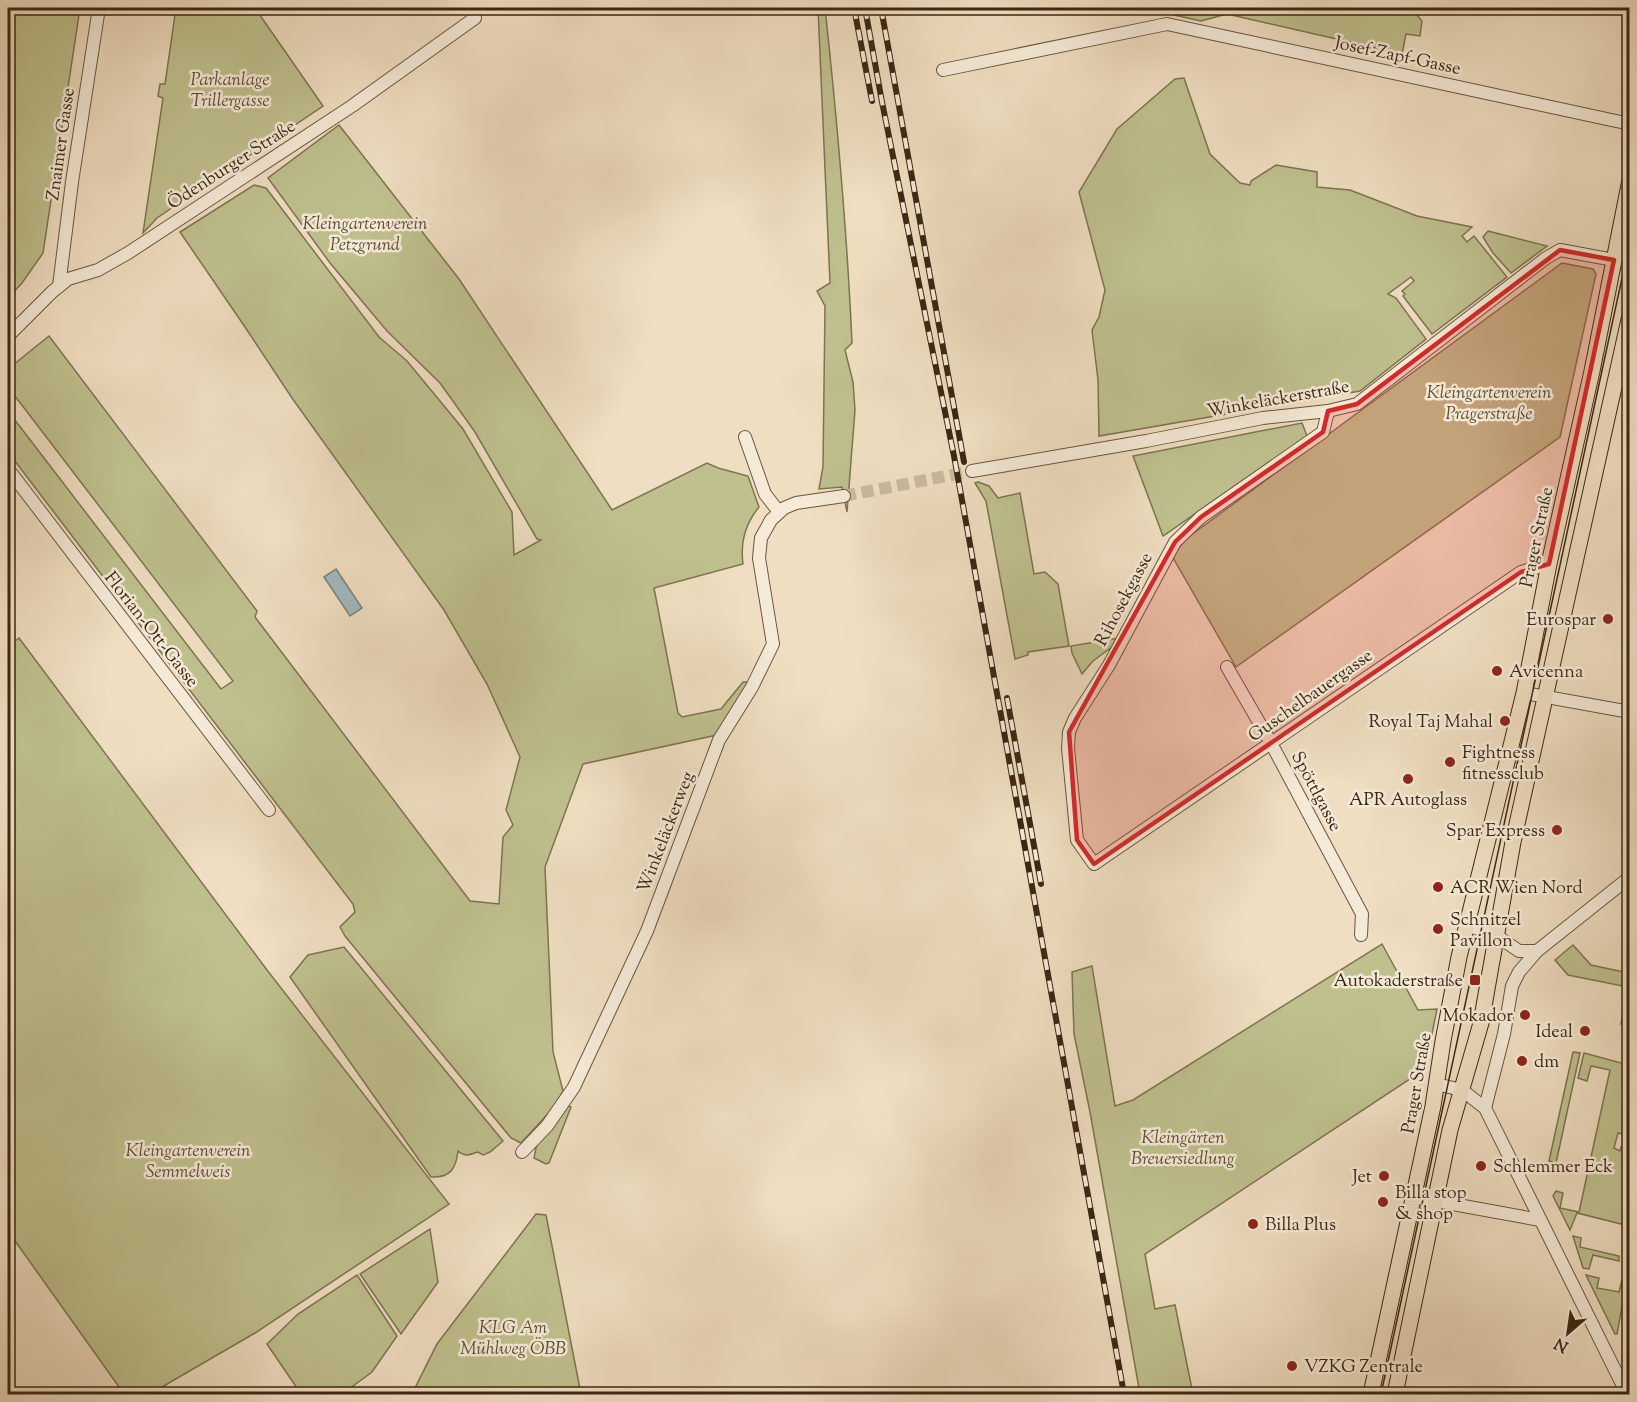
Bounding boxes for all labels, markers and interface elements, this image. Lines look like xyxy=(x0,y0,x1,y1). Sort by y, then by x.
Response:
street label: Josef-Zapf-Gasse xyxy=(1331,31,1463,83)
park label: Parkanlage Trillergasse xyxy=(190,68,270,115)
street label: Znaimer Gasse xyxy=(41,86,83,202)
street label: Ödenburger Straße xyxy=(163,114,301,217)
park label: Kleingartenverein Petzgrund xyxy=(302,212,428,259)
street label: Winkeläckerstraße xyxy=(1205,375,1352,425)
park label: Kleingartenverein Pragerstraße xyxy=(1426,381,1552,428)
street label: Prager Straße xyxy=(1515,485,1561,590)
street label: Rihosekgasse xyxy=(1089,548,1160,651)
street label: Florian-Ott-Gasse xyxy=(97,567,204,694)
place label: Eurospar xyxy=(1526,608,1596,634)
marker: Eurospar xyxy=(1601,612,1615,626)
street label: Guschelbauergasse xyxy=(1243,644,1379,749)
place label: Avicenna xyxy=(1509,660,1583,686)
marker: Avicenna xyxy=(1490,664,1504,678)
place label: Royal Taj Mahal xyxy=(1368,710,1493,736)
marker: Royal Taj Mahal xyxy=(1498,714,1512,728)
place label: Fightness fitnessclub xyxy=(1462,741,1544,788)
street label: Spöttlgasse xyxy=(1283,747,1347,837)
marker: Fightness fitnessclub xyxy=(1443,755,1457,769)
street label: Winkeläckerweg xyxy=(632,768,702,897)
marker: APR Autoglass xyxy=(1401,772,1415,786)
place label: APR Autoglass xyxy=(1349,788,1467,814)
place label: Spar Express xyxy=(1446,819,1545,845)
marker: Spar Express xyxy=(1550,823,1564,837)
place label: ACR Wien Nord xyxy=(1450,876,1583,902)
marker: ACR Wien Nord xyxy=(1431,880,1445,894)
place label: Schnitzel Pavillon xyxy=(1450,908,1521,955)
marker: Schnitzel Pavillon xyxy=(1431,922,1445,936)
place label: Autokaderstraße xyxy=(1334,969,1463,995)
marker: Autokaderstraße xyxy=(1468,973,1482,987)
place label: Mokador xyxy=(1443,1004,1513,1030)
marker: Mokador xyxy=(1518,1008,1532,1022)
place label: Ideal xyxy=(1535,1020,1573,1046)
marker: Ideal xyxy=(1578,1024,1592,1038)
street label: Prager Straße xyxy=(1396,1031,1440,1136)
place label: dm xyxy=(1534,1050,1559,1076)
marker: dm xyxy=(1515,1054,1529,1068)
park label: Kleingärten Breuersiedlung xyxy=(1131,1126,1235,1173)
park label: Kleingartenverein Semmelweis xyxy=(125,1139,251,1186)
place label: Schlemmer Eck xyxy=(1493,1155,1613,1181)
marker: Schlemmer Eck xyxy=(1474,1159,1488,1173)
place label: Jet xyxy=(1351,1165,1372,1191)
marker: Jet xyxy=(1377,1169,1391,1183)
place label: Billa stop & shop xyxy=(1395,1181,1467,1228)
marker: Billa stop & shop xyxy=(1376,1195,1390,1209)
place label: Billa Plus xyxy=(1265,1213,1336,1239)
marker: Billa Plus xyxy=(1246,1217,1260,1231)
north arrow xyxy=(1538,1303,1598,1363)
park label: KLG Am Mühlweg ÖBB xyxy=(460,1316,566,1363)
text: N xyxy=(1551,1331,1573,1357)
place label: VZKG Zentrale xyxy=(1304,1355,1423,1381)
marker: VZKG Zentrale xyxy=(1285,1359,1299,1373)

